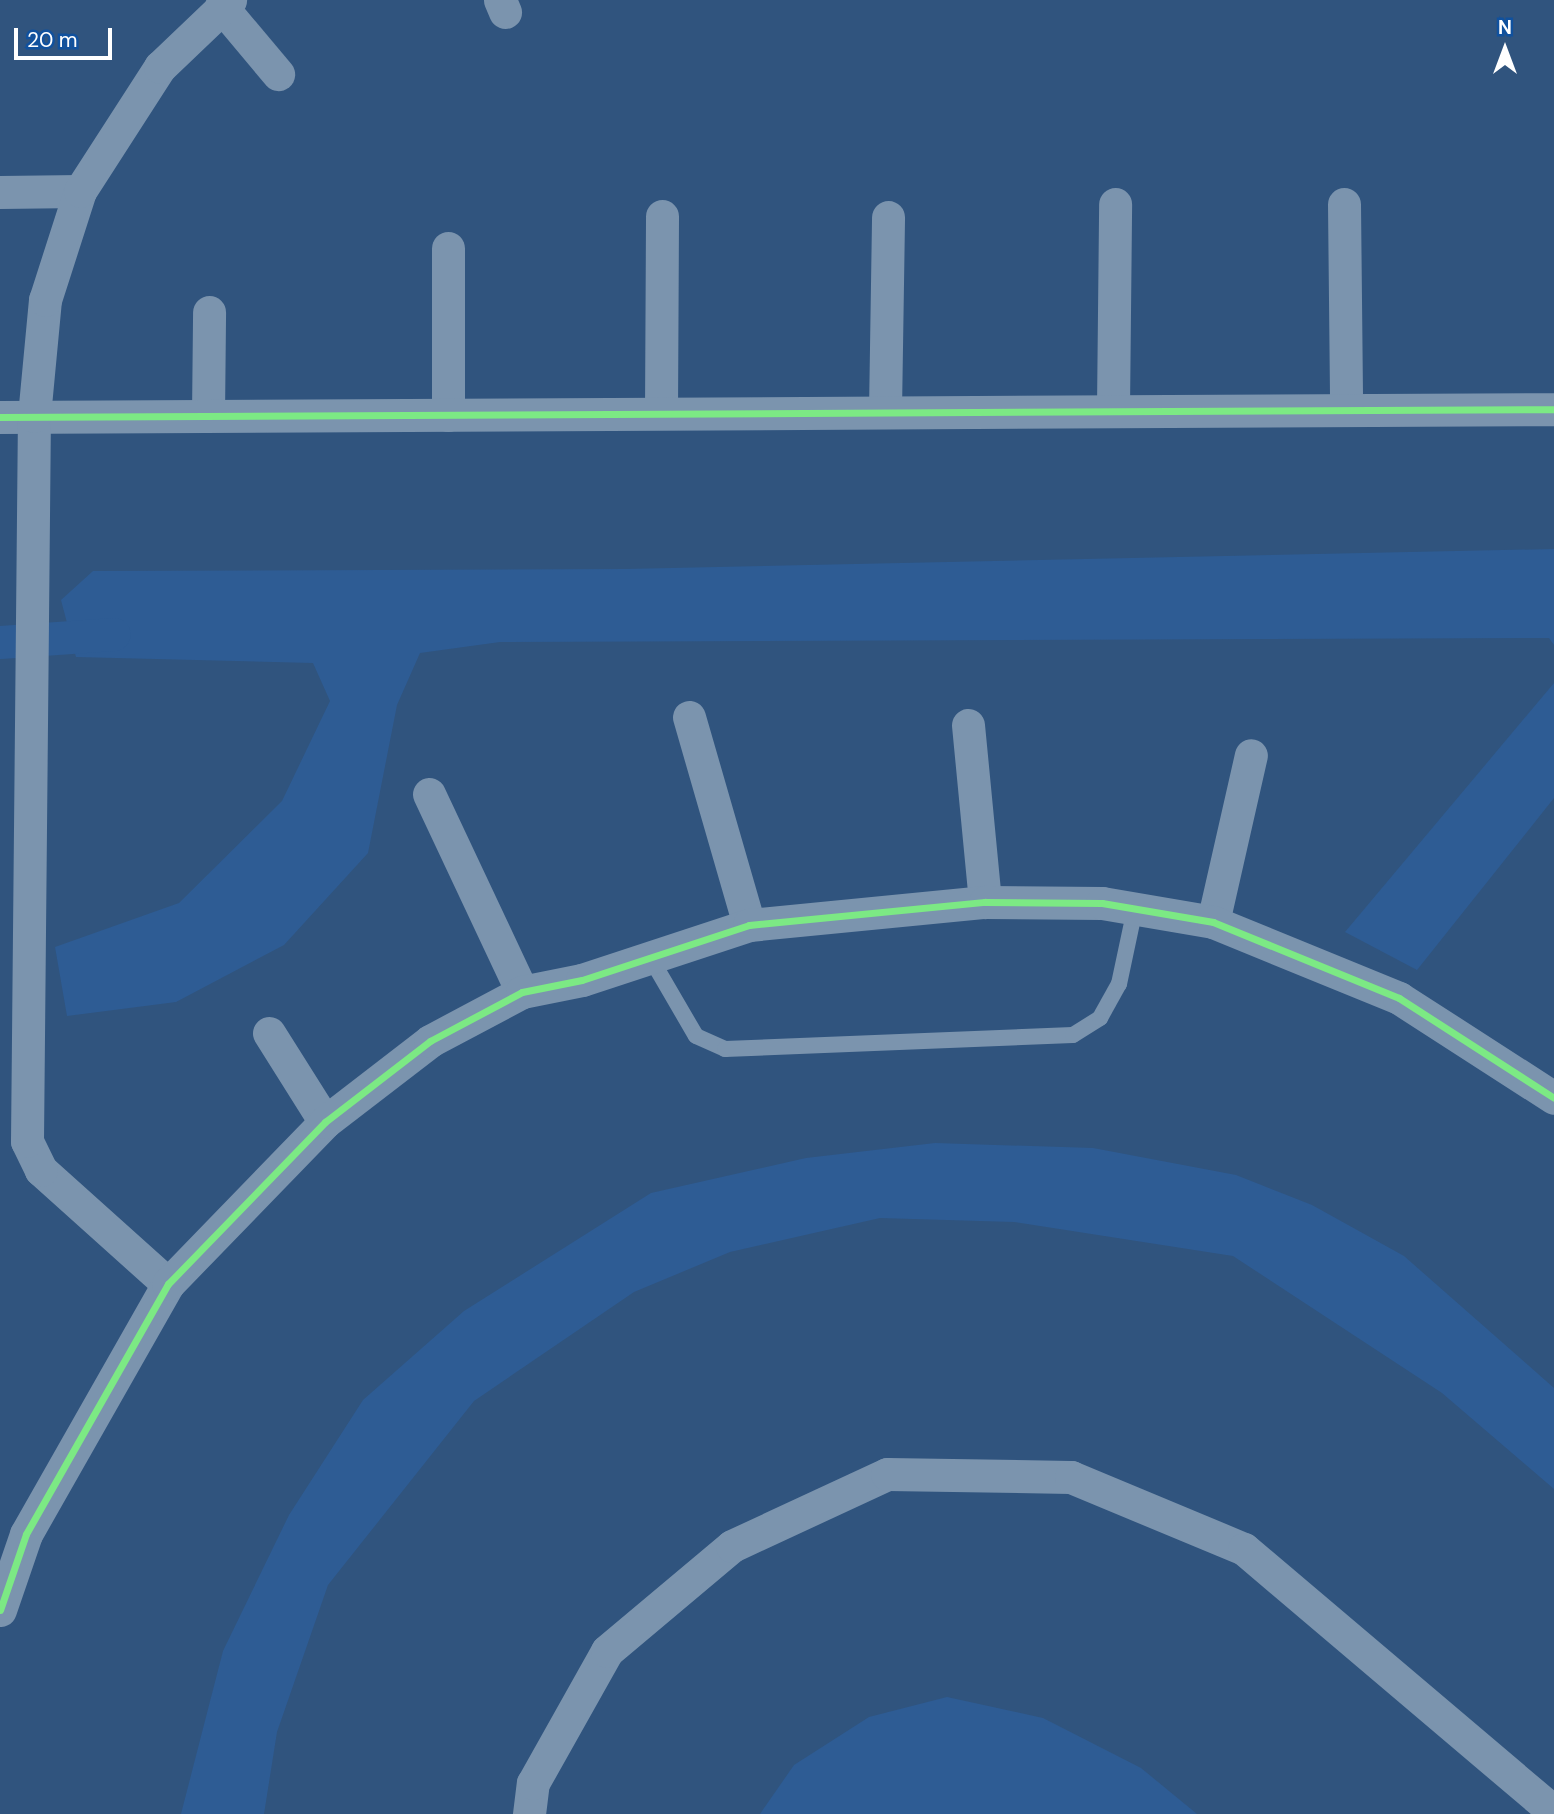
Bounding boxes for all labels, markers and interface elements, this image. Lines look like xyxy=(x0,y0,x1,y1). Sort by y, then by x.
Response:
scale bar xyxy=(18,14,116,58)
north arrow xyxy=(1470,14,1540,84)
text: N xyxy=(1498,15,1512,40)
text: 20 m xyxy=(27,26,78,54)

